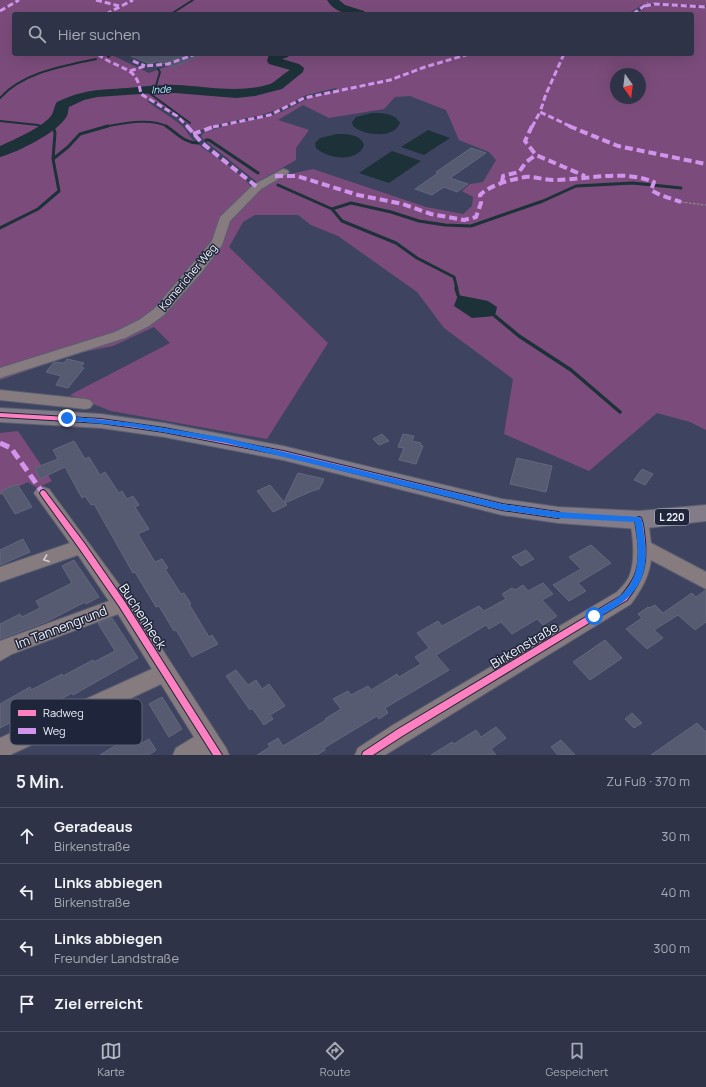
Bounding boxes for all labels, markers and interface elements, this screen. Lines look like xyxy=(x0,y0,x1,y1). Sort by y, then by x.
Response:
search box xyxy=(12,12,694,56)
icon: search xyxy=(26,23,48,45)
text: Hier suchen xyxy=(58,24,140,45)
north arrow xyxy=(610,68,646,104)
water label: Inde xyxy=(151,81,173,97)
street label: Komericher Weg xyxy=(155,240,220,313)
route end xyxy=(58,409,76,427)
road number: L 220 xyxy=(655,509,689,525)
one-way arrow xyxy=(42,554,49,563)
street label: Buchenheck xyxy=(115,580,171,653)
street label: Im Tannengrund xyxy=(13,601,109,653)
route start xyxy=(585,607,603,625)
street label: Birkenstraße xyxy=(487,617,562,672)
legend xyxy=(10,699,142,745)
text: Radweg xyxy=(43,705,84,720)
text: Weg xyxy=(43,723,66,738)
text: 5 Min. xyxy=(16,770,64,793)
text: Zu Fuß · 370 m xyxy=(606,772,690,790)
text: Geradeaus xyxy=(54,816,133,837)
icon: ahead xyxy=(16,825,38,847)
text: 30 m xyxy=(661,827,690,845)
text: Birkenstraße xyxy=(54,837,130,855)
text: Links abbiegen xyxy=(54,872,162,893)
icon: left xyxy=(16,881,38,903)
text: 40 m xyxy=(661,883,690,901)
text: Birkenstraße xyxy=(54,893,130,911)
text: Links abbiegen xyxy=(54,928,162,949)
icon: left xyxy=(16,937,38,959)
text: 300 m xyxy=(653,939,690,957)
text: Freunder Landstraße xyxy=(54,949,179,967)
icon: arrive xyxy=(16,993,38,1015)
text: Ziel erreicht xyxy=(54,993,143,1014)
tab: Karte xyxy=(98,1040,125,1079)
tab: Route xyxy=(320,1040,350,1079)
tab: Gespeichert xyxy=(546,1040,608,1079)

